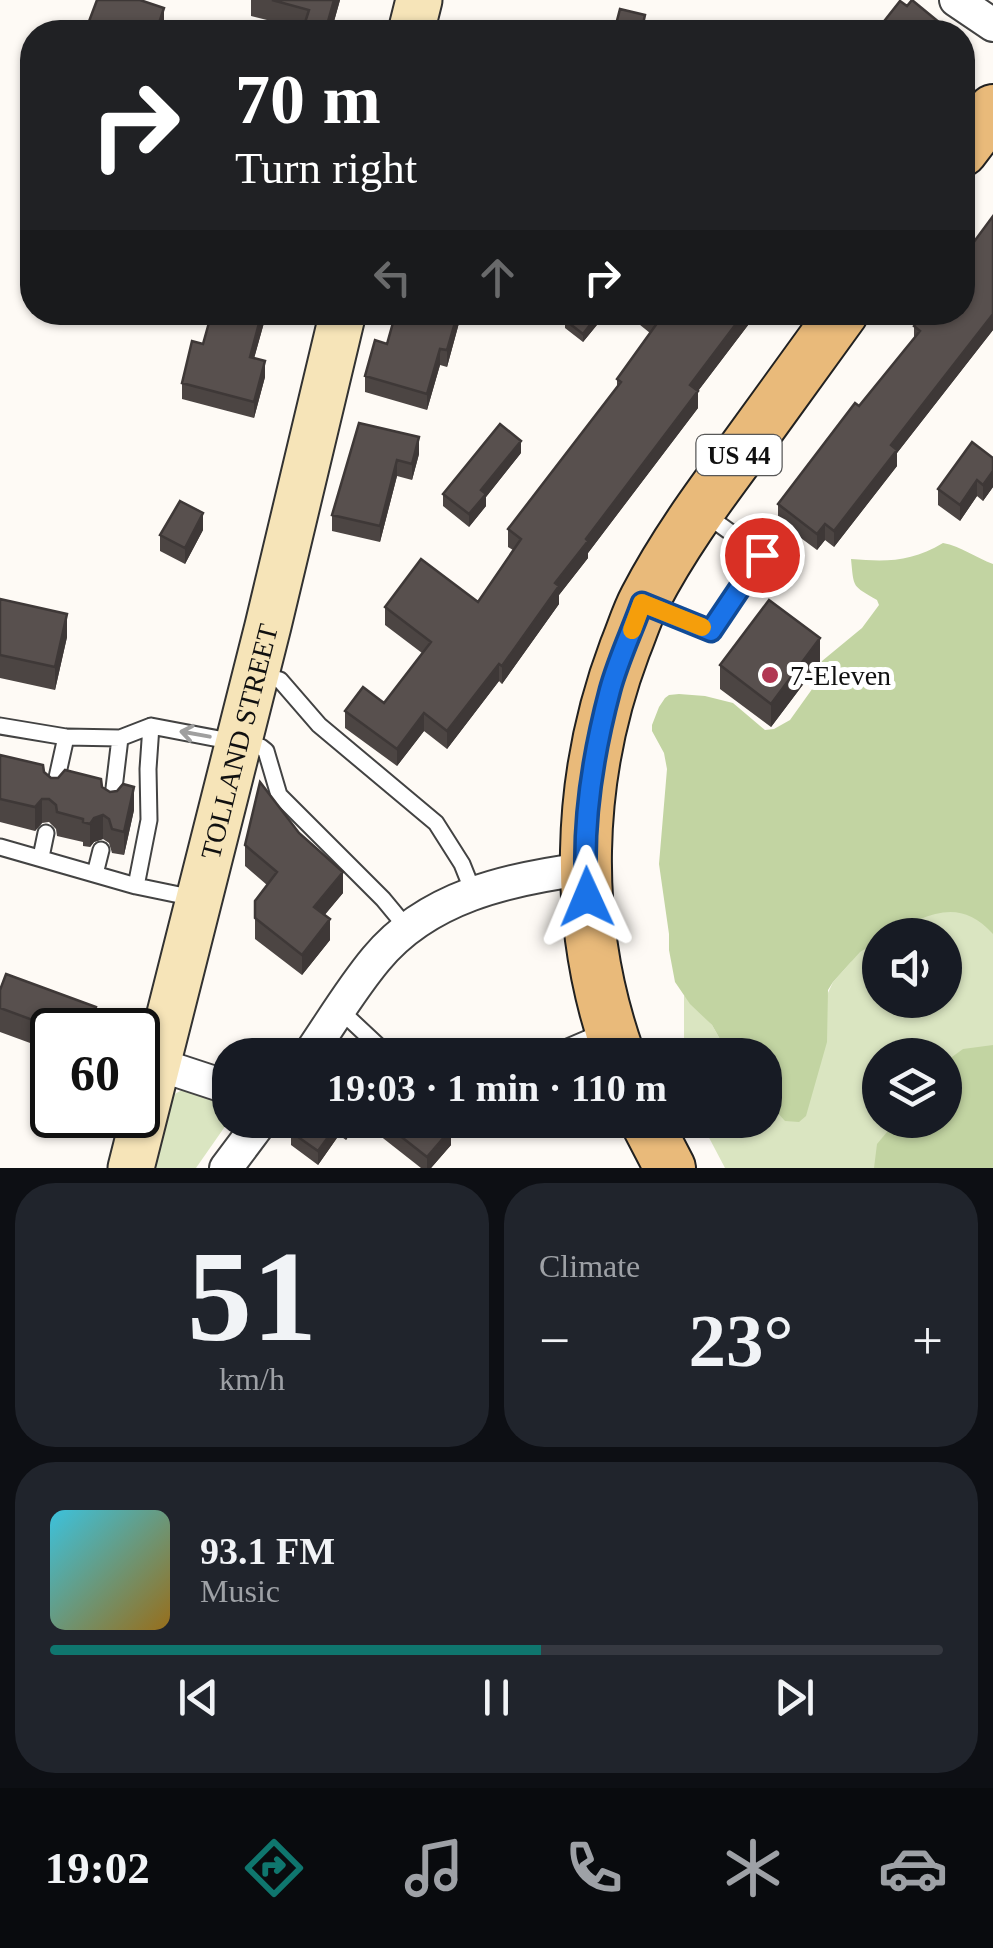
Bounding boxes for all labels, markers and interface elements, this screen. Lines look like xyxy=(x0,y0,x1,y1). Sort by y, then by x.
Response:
icon: right xyxy=(70,60,200,190)
text: 70 m xyxy=(235,61,381,138)
text: Turn right xyxy=(235,143,417,193)
icon: left xyxy=(365,250,420,305)
icon: ahead xyxy=(470,250,525,305)
icon: right xyxy=(575,250,630,305)
road number: US 44 xyxy=(696,435,782,475)
pin xyxy=(720,513,805,598)
icon: arrive xyxy=(735,528,790,583)
street label: TOLLAND STREET xyxy=(194,621,283,862)
place label: 7-Eleven xyxy=(790,660,891,691)
marker: 7-Eleven xyxy=(759,664,781,686)
one-way arrow xyxy=(179,724,211,743)
position arrow xyxy=(535,845,639,949)
map controls xyxy=(862,918,962,1138)
button: sound xyxy=(862,918,962,1018)
speed limit sign: 60 xyxy=(30,1008,160,1138)
button: layers xyxy=(862,1038,962,1138)
text: 19:03 · 1 min · 110 m xyxy=(327,1067,667,1109)
text: 51 xyxy=(187,1224,317,1368)
text: Climate xyxy=(539,1248,640,1284)
text: 23° xyxy=(689,1299,794,1382)
text: − xyxy=(539,1310,570,1371)
text: + xyxy=(912,1310,943,1371)
text: km/h xyxy=(219,1361,285,1397)
text: 93.1 FM xyxy=(200,1530,335,1572)
text: Music xyxy=(200,1573,280,1609)
icon: previous xyxy=(171,1670,226,1725)
icon: pause xyxy=(469,1670,524,1725)
icon: next xyxy=(767,1670,822,1725)
icon: directions xyxy=(239,1833,309,1903)
icon: music xyxy=(399,1833,469,1903)
icon: phone xyxy=(559,1833,629,1903)
icon: climate xyxy=(718,1833,788,1903)
icon: car xyxy=(878,1833,948,1903)
text: 19:02 xyxy=(45,1843,150,1893)

